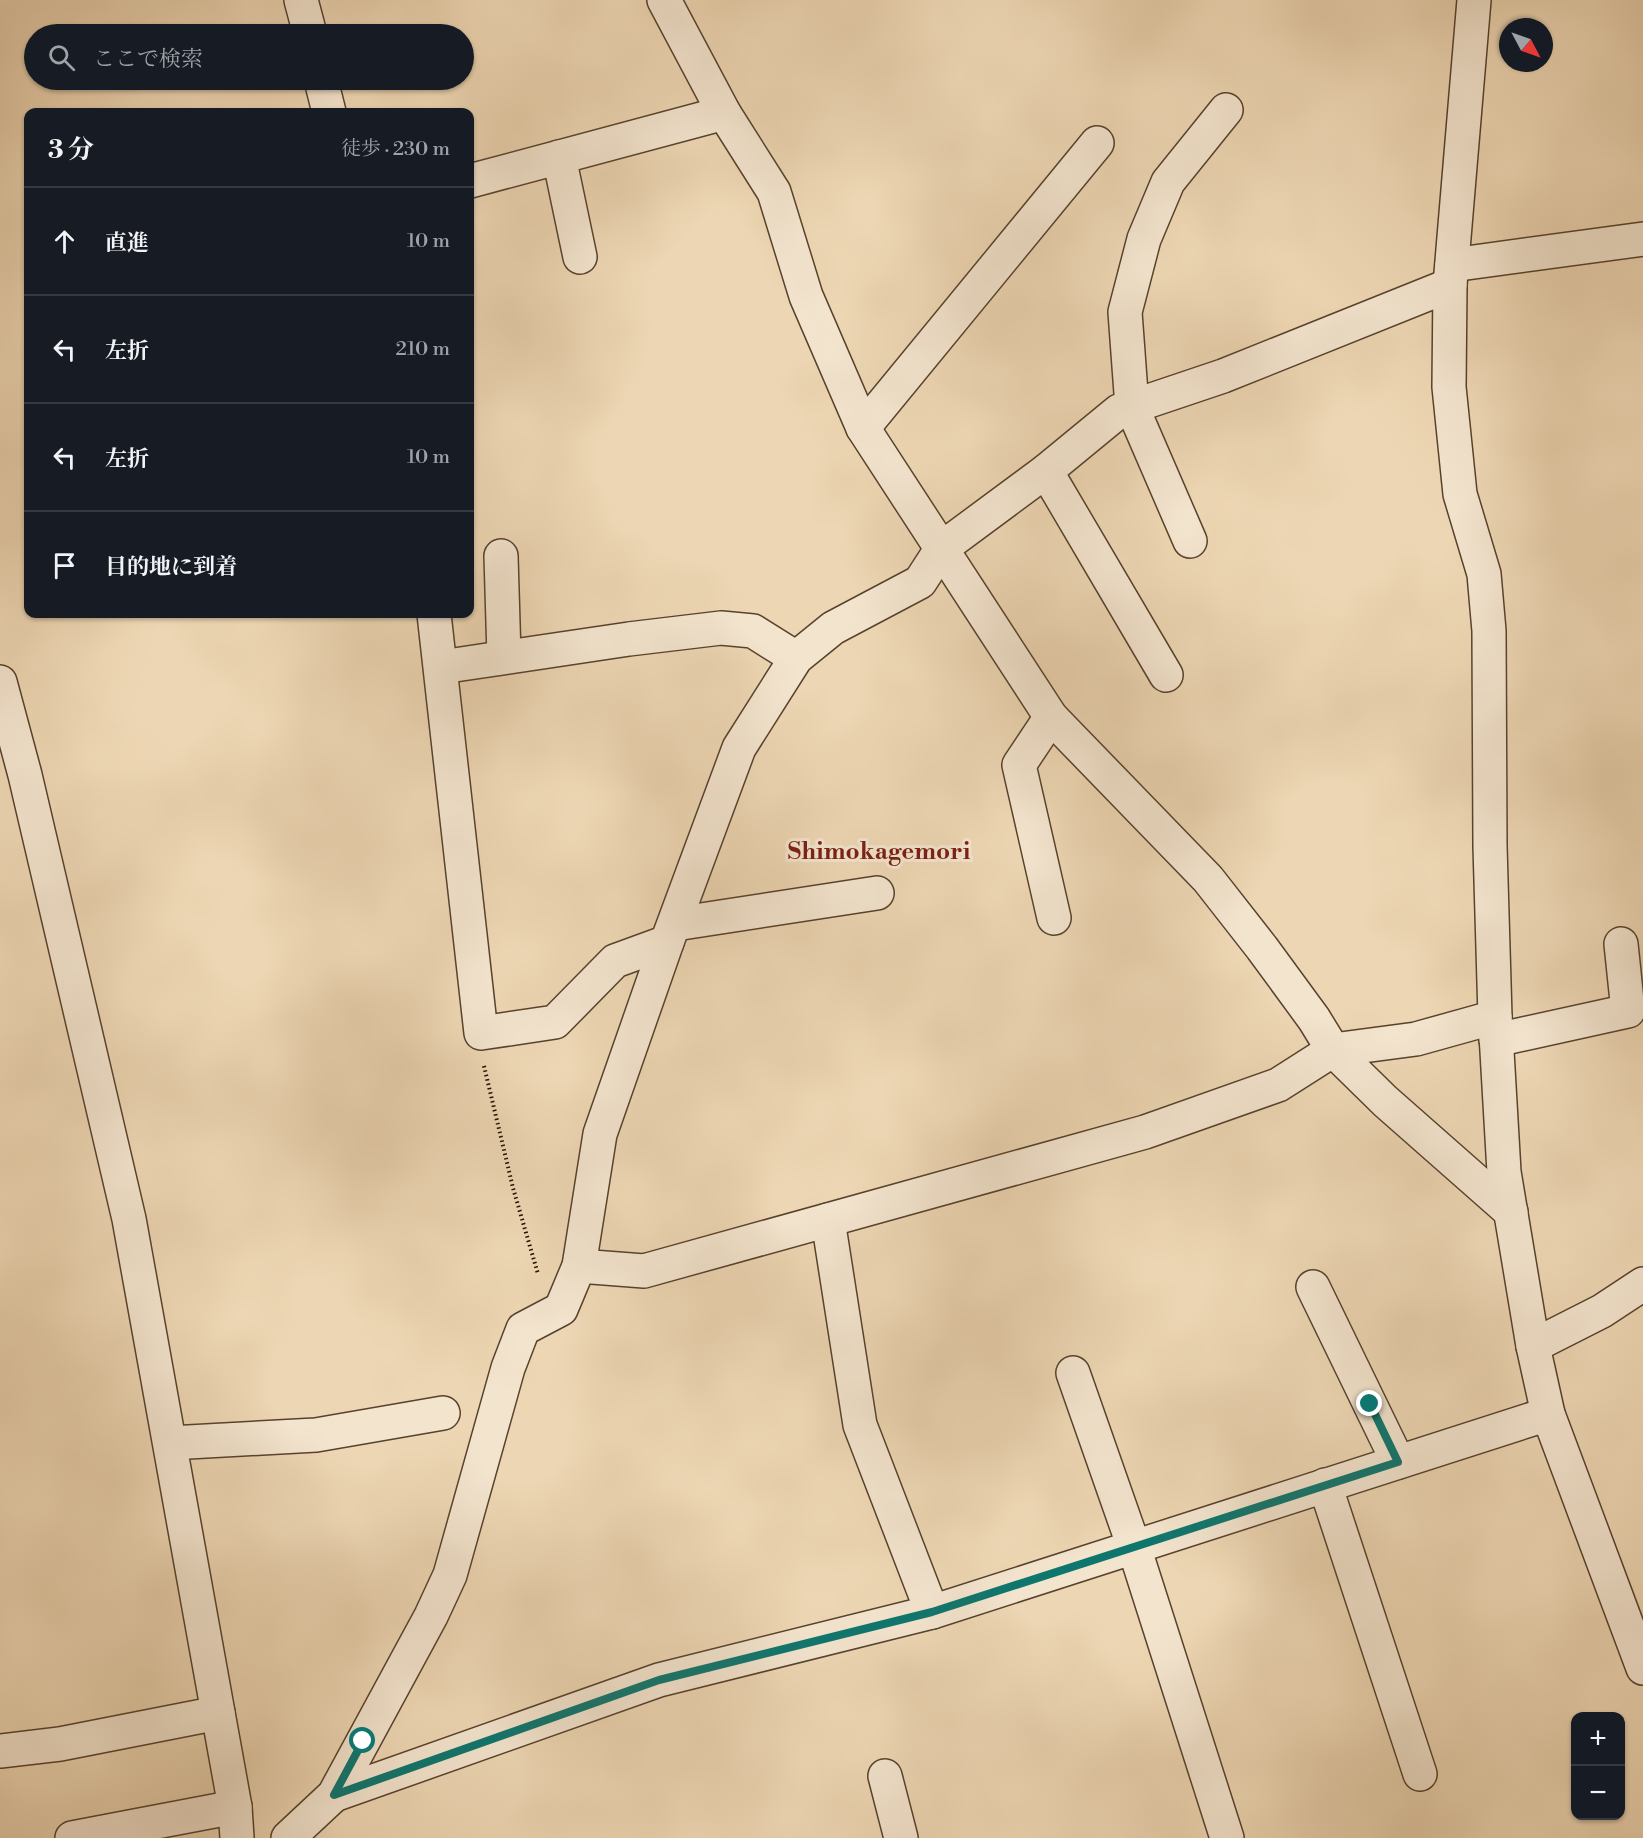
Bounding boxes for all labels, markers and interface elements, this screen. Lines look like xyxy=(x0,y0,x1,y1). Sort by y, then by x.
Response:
north arrow xyxy=(1499,18,1553,72)
search box xyxy=(24,24,474,90)
icon: search xyxy=(45,41,78,74)
text: ここで検索 xyxy=(93,46,203,73)
text: 3 分 xyxy=(48,134,94,166)
text: 徒歩 · 230 m xyxy=(341,137,450,162)
icon: ahead xyxy=(48,225,81,258)
text: 10 m xyxy=(407,229,450,254)
text: 直進 xyxy=(105,230,149,257)
icon: left xyxy=(48,333,81,366)
text: 210 m xyxy=(395,337,450,362)
text: 左折 xyxy=(105,338,149,365)
icon: left xyxy=(48,441,81,474)
text: 10 m xyxy=(407,445,450,470)
text: 左折 xyxy=(105,446,149,473)
icon: arrive xyxy=(48,549,81,582)
text: 目的地に到着 xyxy=(105,554,237,581)
district label: Shimokagemori xyxy=(788,837,971,867)
route end xyxy=(1356,1390,1382,1416)
map controls xyxy=(1571,1712,1625,1820)
button: + xyxy=(1571,1712,1625,1766)
route start xyxy=(349,1727,375,1753)
button: − xyxy=(1571,1766,1625,1820)

